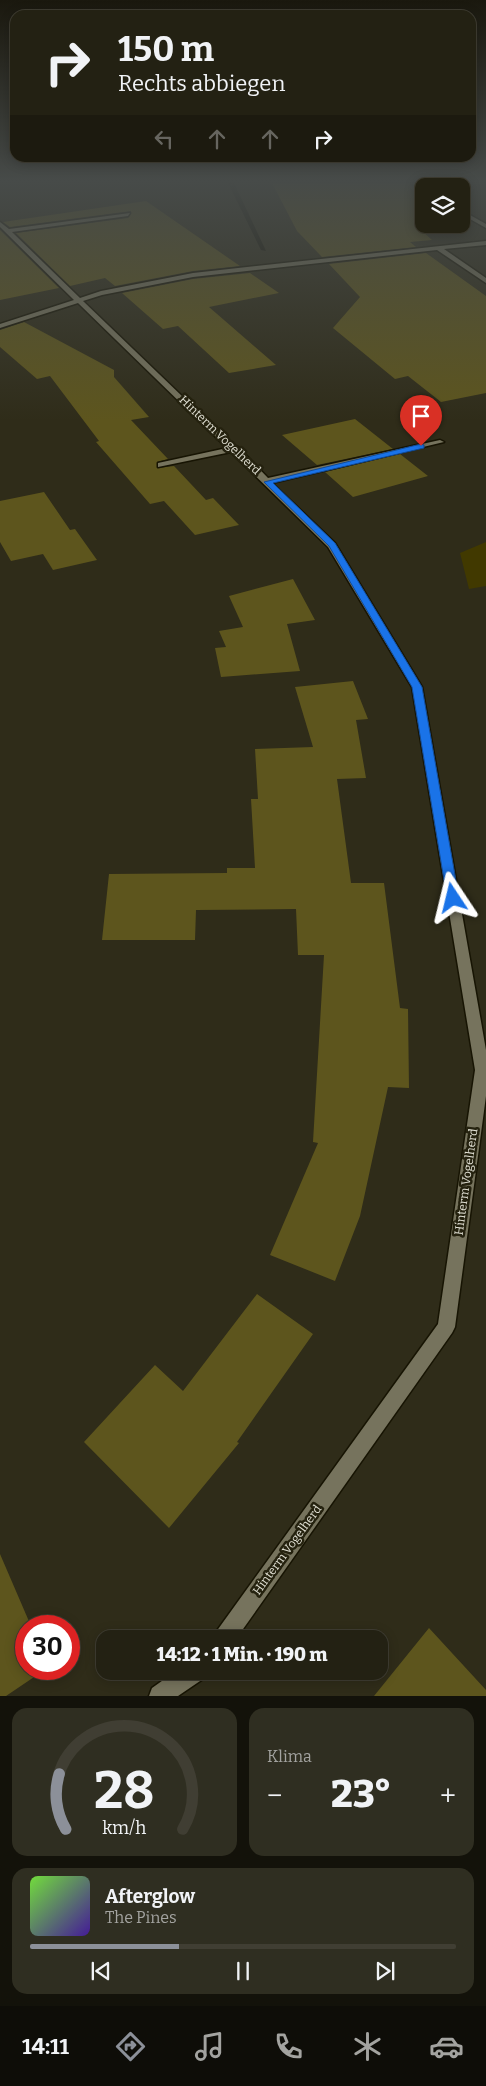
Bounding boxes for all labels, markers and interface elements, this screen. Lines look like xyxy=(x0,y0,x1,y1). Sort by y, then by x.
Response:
text: 150 m xyxy=(118,28,214,70)
icon: right xyxy=(35,30,100,95)
text: Rechts abbiegen xyxy=(118,70,285,97)
icon: left xyxy=(150,125,178,153)
icon: ahead xyxy=(203,125,231,153)
icon: ahead xyxy=(256,125,284,153)
icon: right xyxy=(309,125,337,153)
map controls xyxy=(415,178,470,233)
button: layers xyxy=(415,178,470,233)
street label: Hinterm Vogelherd xyxy=(176,393,264,477)
pin xyxy=(400,395,442,446)
icon: arrive xyxy=(407,402,435,430)
position arrow xyxy=(426,871,478,923)
street label: Hinterm Vogelherd xyxy=(452,1128,480,1236)
street label: Hinterm Vogelherd xyxy=(250,1502,324,1598)
speed limit sign: 30 xyxy=(15,1615,80,1680)
text: 14:12 · 1 Min. · 190 m xyxy=(157,1643,327,1666)
text: Klima xyxy=(267,1747,312,1766)
text: 28 xyxy=(94,1759,155,1822)
text: 23° xyxy=(331,1771,391,1817)
text: − xyxy=(267,1779,282,1812)
text: + xyxy=(440,1779,456,1812)
text: km/h xyxy=(102,1817,147,1839)
text: Afterglow xyxy=(105,1885,195,1908)
text: The Pines xyxy=(105,1908,177,1927)
icon: previous xyxy=(87,1957,115,1985)
icon: pause xyxy=(229,1957,257,1985)
icon: next xyxy=(371,1957,399,1985)
icon: directions xyxy=(113,2029,148,2064)
icon: music xyxy=(192,2029,227,2064)
icon: phone xyxy=(271,2029,306,2064)
icon: climate xyxy=(350,2029,385,2064)
icon: car xyxy=(429,2029,464,2064)
text: 14:11 xyxy=(22,2033,69,2060)

